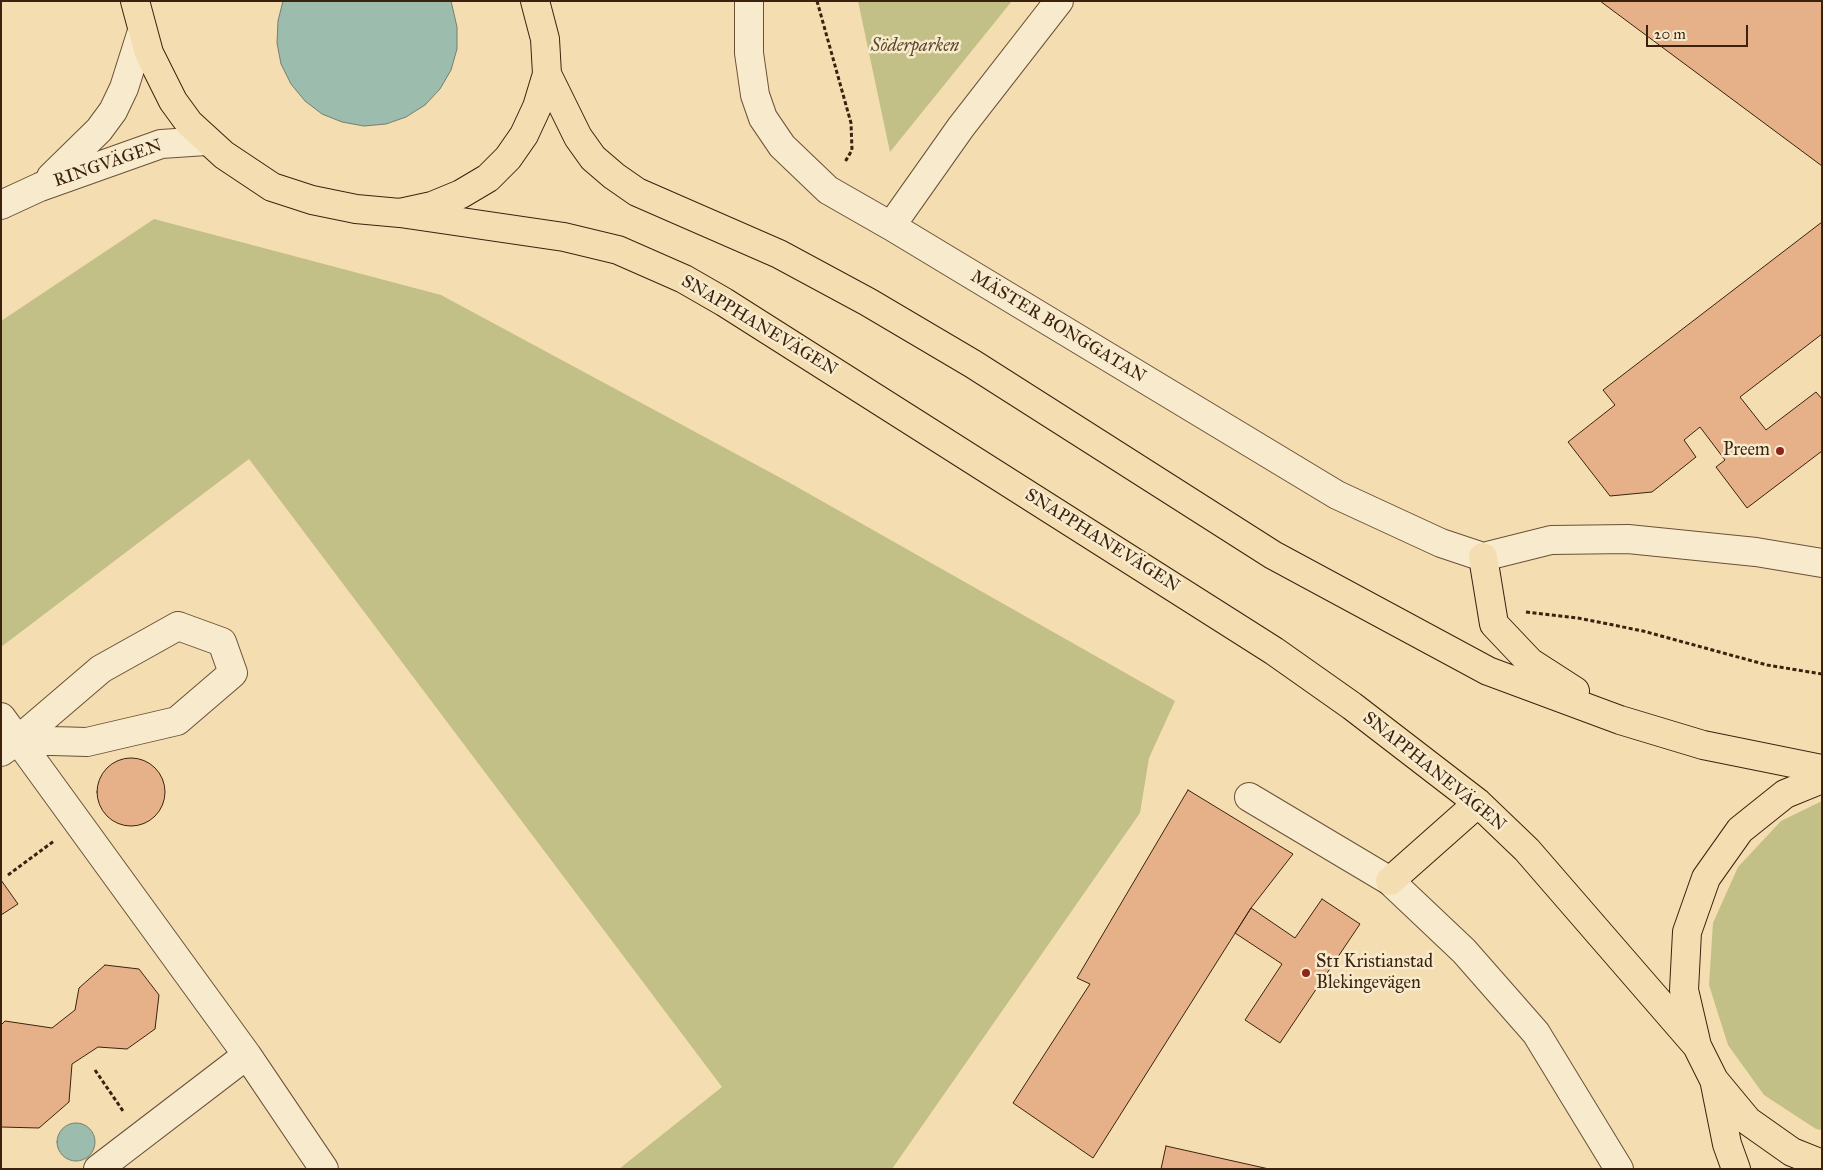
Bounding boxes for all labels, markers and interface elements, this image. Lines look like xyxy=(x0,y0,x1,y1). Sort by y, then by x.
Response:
scale bar xyxy=(1648,15,1750,47)
text: 20 m xyxy=(1654,25,1686,43)
park label: Söderparken xyxy=(871,36,959,58)
street label: RINGVÄGEN xyxy=(51,135,165,193)
street label: MÄSTER BONGGATAN xyxy=(966,266,1150,388)
street label: SNAPPHANEVÄGEN xyxy=(677,271,841,381)
place label: Preem xyxy=(1723,440,1770,462)
marker: Preem xyxy=(1774,445,1786,457)
street label: SNAPPHANEVÄGEN xyxy=(1021,485,1183,597)
street label: SNAPPHANEVÄGEN xyxy=(1358,708,1510,836)
place label: St1 Kristianstad Blekingevägen xyxy=(1316,952,1433,994)
marker: St1 Kristianstad Blekingevägen xyxy=(1300,967,1312,979)

